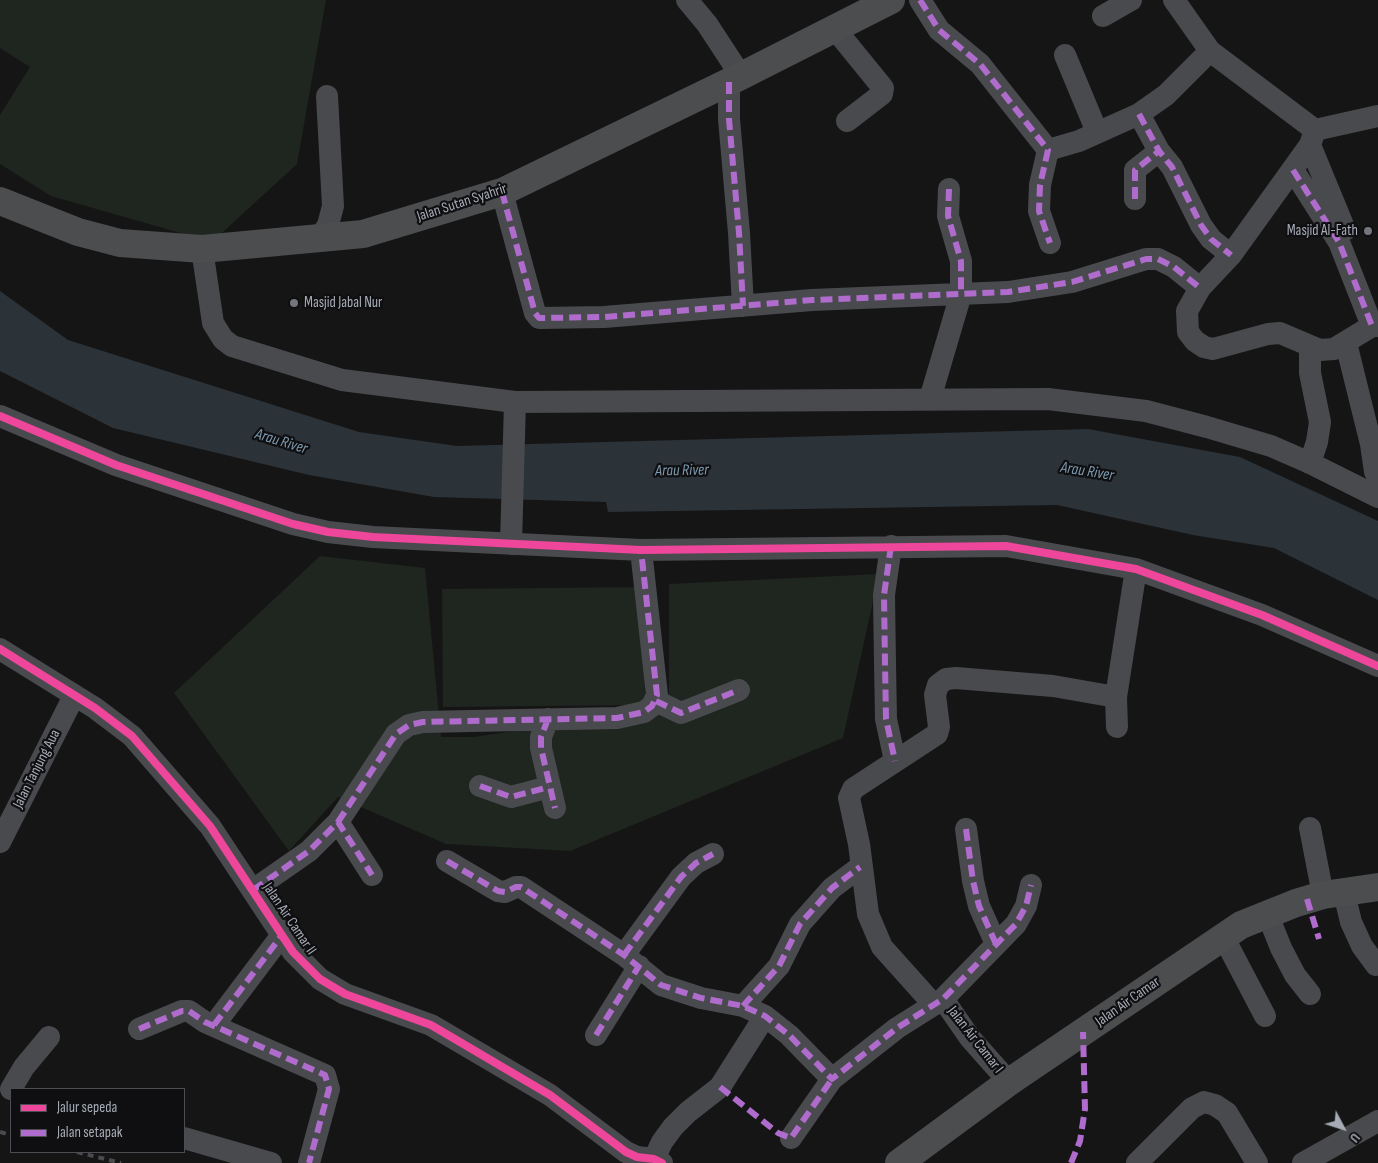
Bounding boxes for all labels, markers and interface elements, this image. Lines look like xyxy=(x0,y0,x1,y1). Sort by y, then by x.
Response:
street label: Jalan Sutan Syahrir xyxy=(415,180,509,226)
place label: Masjid Al-Fath xyxy=(1287,222,1358,240)
marker: Masjid Al-Fath xyxy=(1362,225,1374,237)
place label: Masjid Jabal Nur xyxy=(304,294,382,312)
marker: Masjid Jabal Nur xyxy=(288,297,300,309)
water label: Arau River xyxy=(253,425,309,459)
water label: Arau River xyxy=(1059,458,1115,486)
water label: Arau River xyxy=(655,461,709,481)
street label: Jalan Tanjung Aua xyxy=(10,727,64,811)
street label: Jalan Air Camar II xyxy=(258,880,320,958)
street label: Jalan Air Camar xyxy=(1092,973,1164,1031)
street label: Jalan Air Camar I xyxy=(943,1003,1007,1077)
legend xyxy=(10,1088,185,1153)
text: Jalur sepeda xyxy=(57,1098,117,1117)
north arrow xyxy=(1318,1103,1368,1153)
text: Jalan setapak xyxy=(57,1123,123,1142)
text: U xyxy=(1346,1130,1364,1146)

